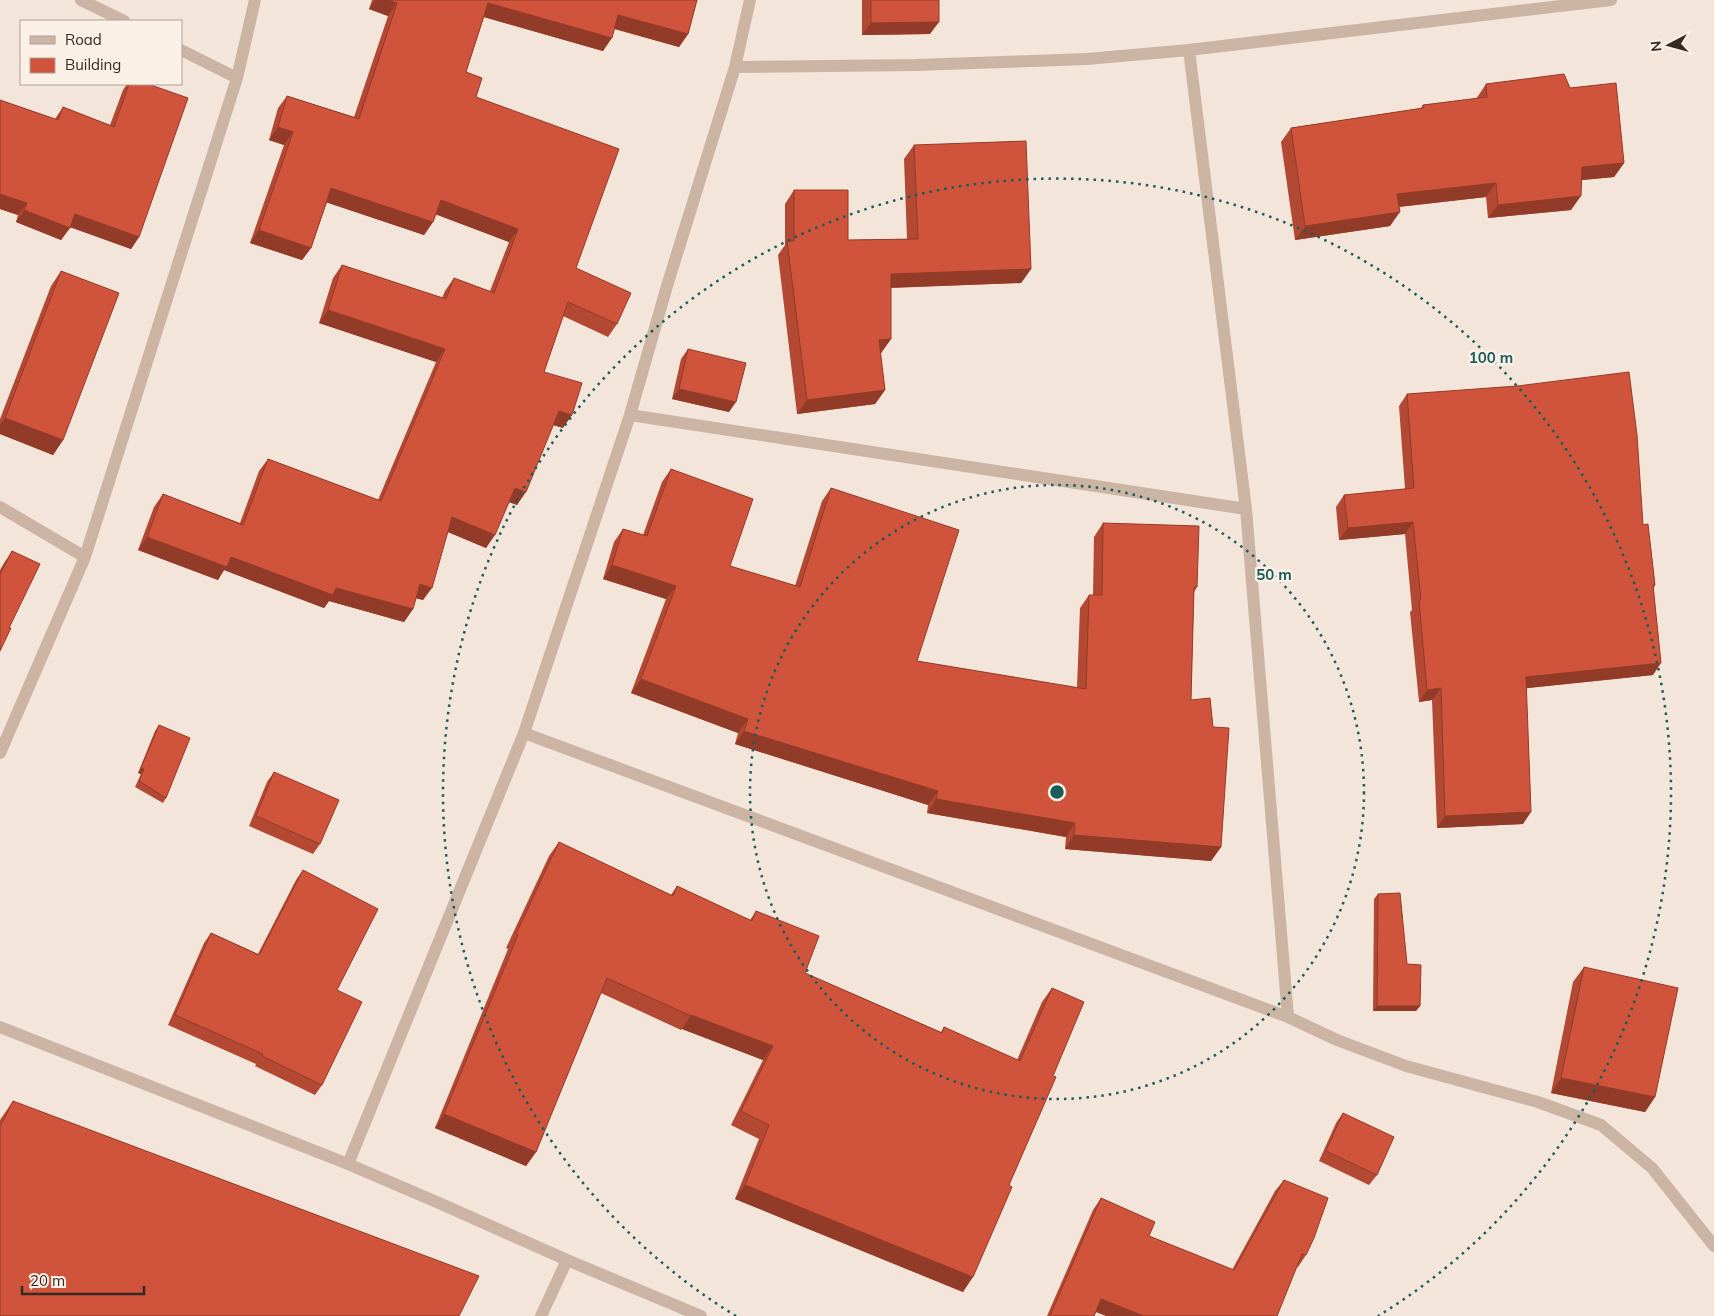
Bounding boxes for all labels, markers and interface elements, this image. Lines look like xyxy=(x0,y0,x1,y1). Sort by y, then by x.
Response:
legend xyxy=(20,20,182,85)
north arrow xyxy=(1644,20,1694,70)
text: Road xyxy=(65,30,102,49)
text: N xyxy=(1647,40,1666,53)
text: Building xyxy=(65,55,121,74)
text: 100 m xyxy=(1469,348,1513,367)
text: 50 m xyxy=(1256,565,1292,584)
centre of rings xyxy=(1048,783,1066,801)
scale bar xyxy=(22,1264,145,1296)
text: 20 m xyxy=(30,1271,65,1290)

